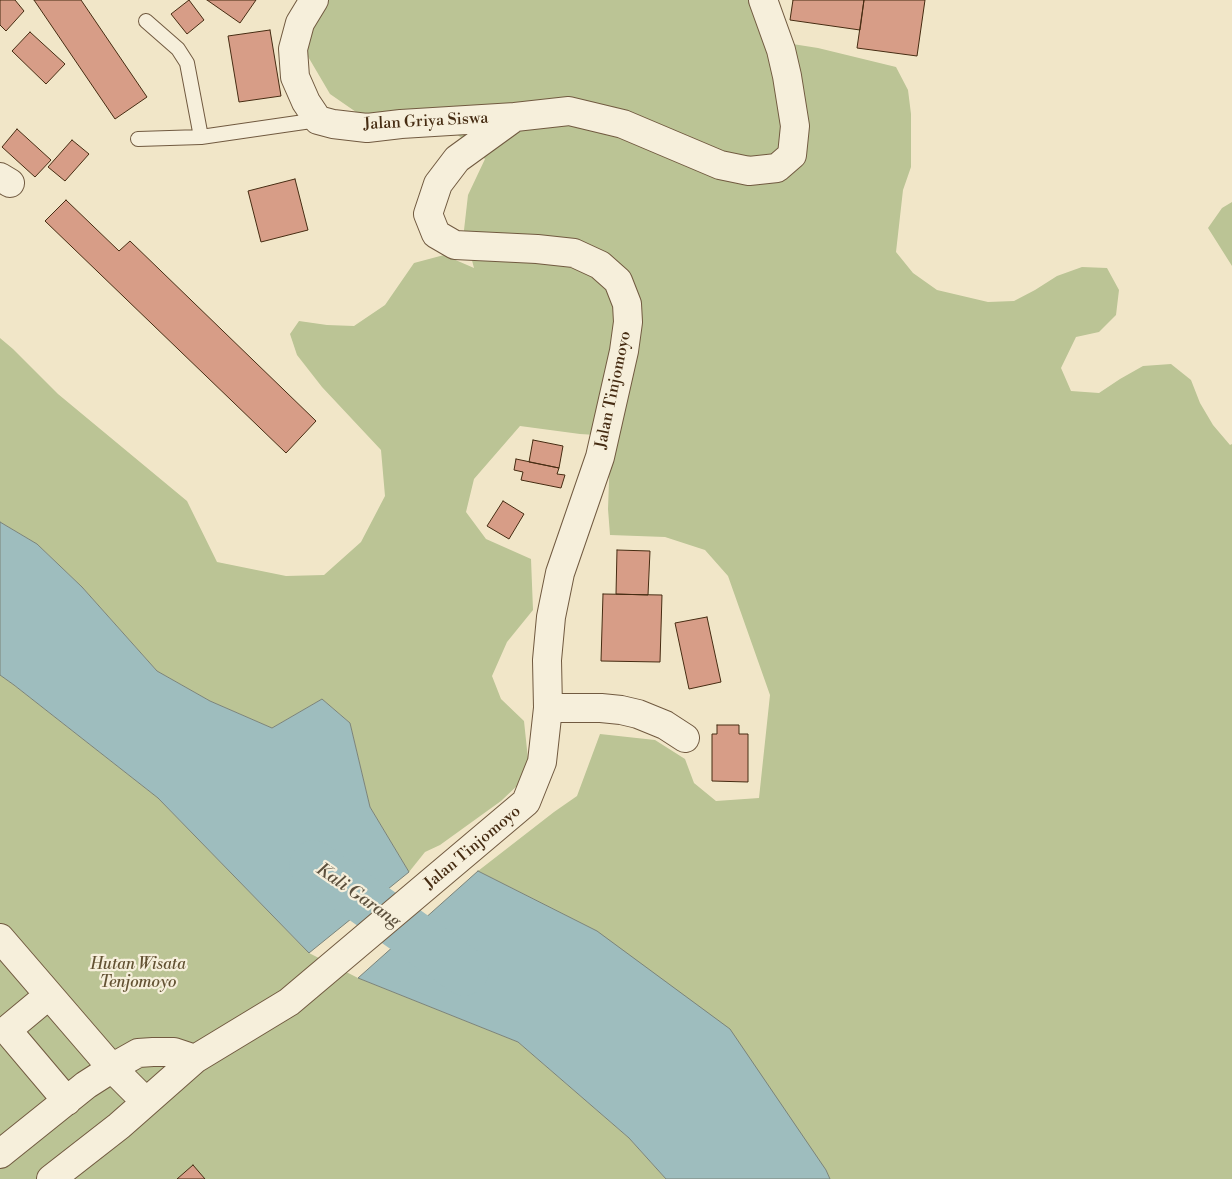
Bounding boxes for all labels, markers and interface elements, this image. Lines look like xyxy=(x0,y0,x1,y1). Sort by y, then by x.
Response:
street label: Jalan Griya Siswa xyxy=(363,109,489,135)
street label: Jalan Tinjomoyo xyxy=(592,329,636,451)
street label: Jalan Tinjomoyo xyxy=(421,802,525,894)
water label: Kali Garang xyxy=(312,859,404,933)
park label: Hutan Wisata Tenjomoyo xyxy=(90,955,186,993)

